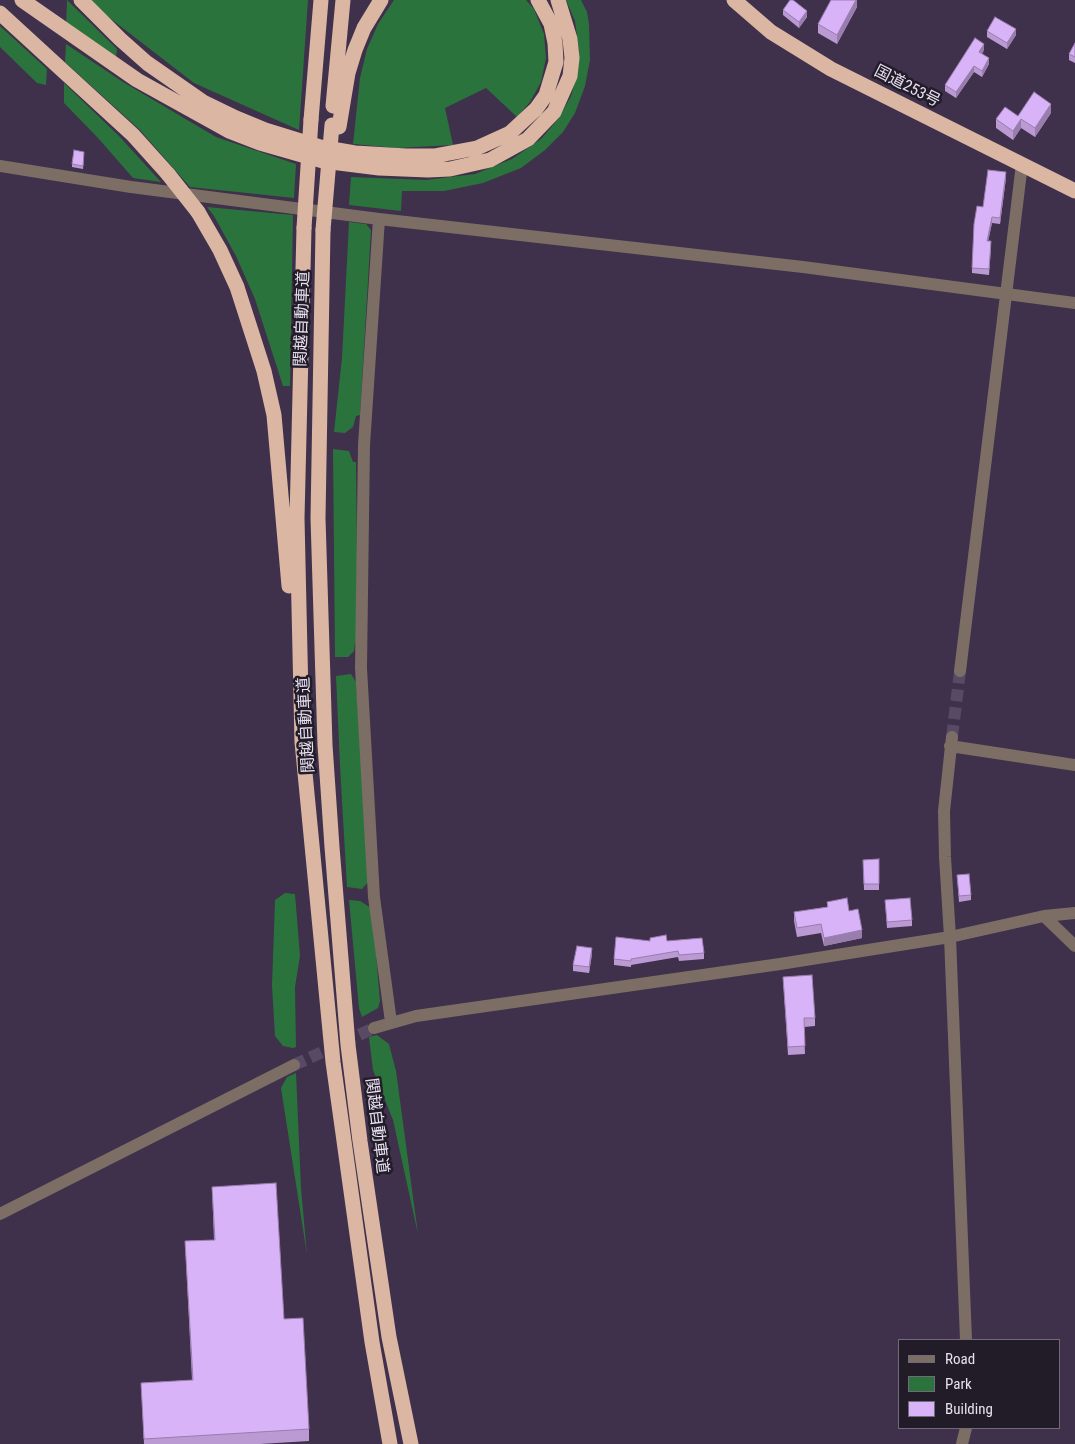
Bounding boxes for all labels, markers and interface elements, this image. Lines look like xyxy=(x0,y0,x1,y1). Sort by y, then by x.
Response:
street label: 国道253号 xyxy=(871,62,943,112)
street label: 関越自動車道 xyxy=(292,271,314,367)
street label: 関越自動車道 xyxy=(295,677,319,773)
street label: 関越自動車道 xyxy=(361,1077,391,1175)
legend xyxy=(898,1339,1060,1429)
text: Road xyxy=(945,1350,975,1368)
text: Park xyxy=(945,1375,972,1393)
text: Building xyxy=(945,1400,993,1418)

